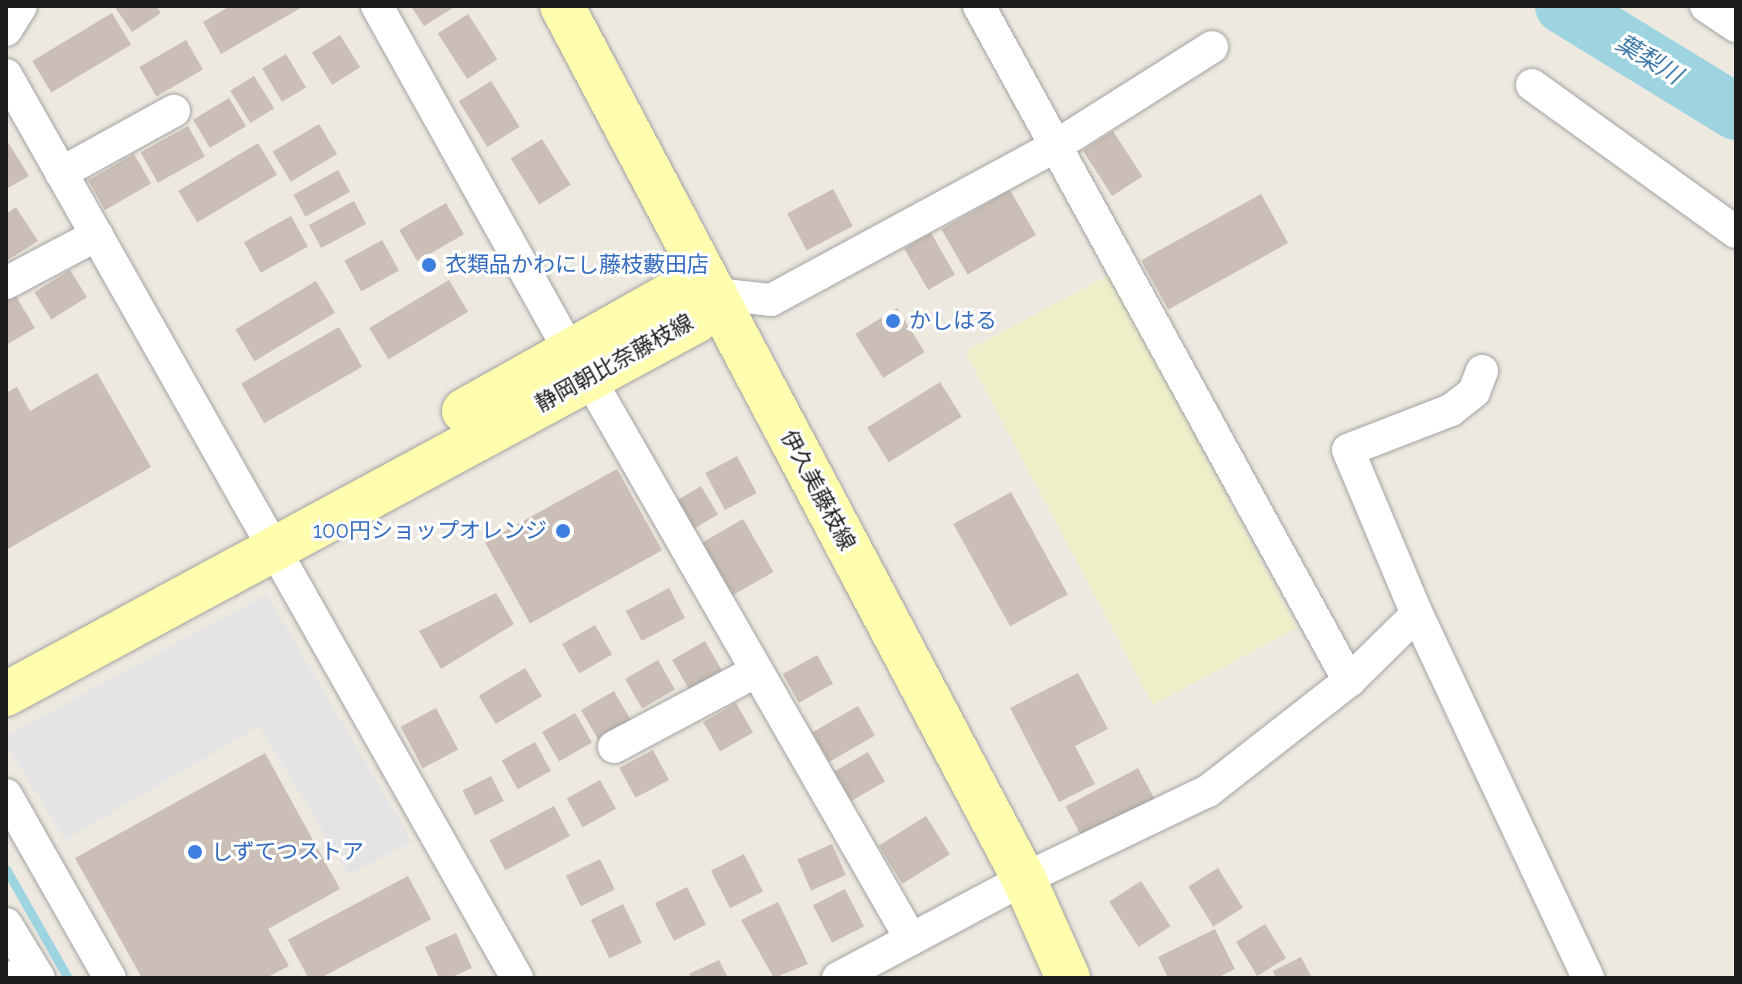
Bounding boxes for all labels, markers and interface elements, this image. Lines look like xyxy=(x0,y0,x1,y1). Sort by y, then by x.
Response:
water label: 葉梨川 xyxy=(1611,28,1687,90)
place label: 衣類品かわにし藤枝藪田店 xyxy=(445,252,709,278)
marker: 衣類品かわにし藤枝藪田店 xyxy=(420,256,438,274)
place label: かしはる xyxy=(909,308,997,334)
street label: 静岡朝比奈藤枝線 xyxy=(531,309,697,417)
marker: かしはる xyxy=(884,312,902,330)
street label: 伊久美藤枝線 xyxy=(775,426,861,554)
place label: 100円ショップオレンジ xyxy=(313,518,547,544)
marker: 100円ショップオレンジ xyxy=(554,522,572,540)
place label: しずてつストア xyxy=(211,839,365,865)
marker: しずてつストア xyxy=(186,843,204,861)

